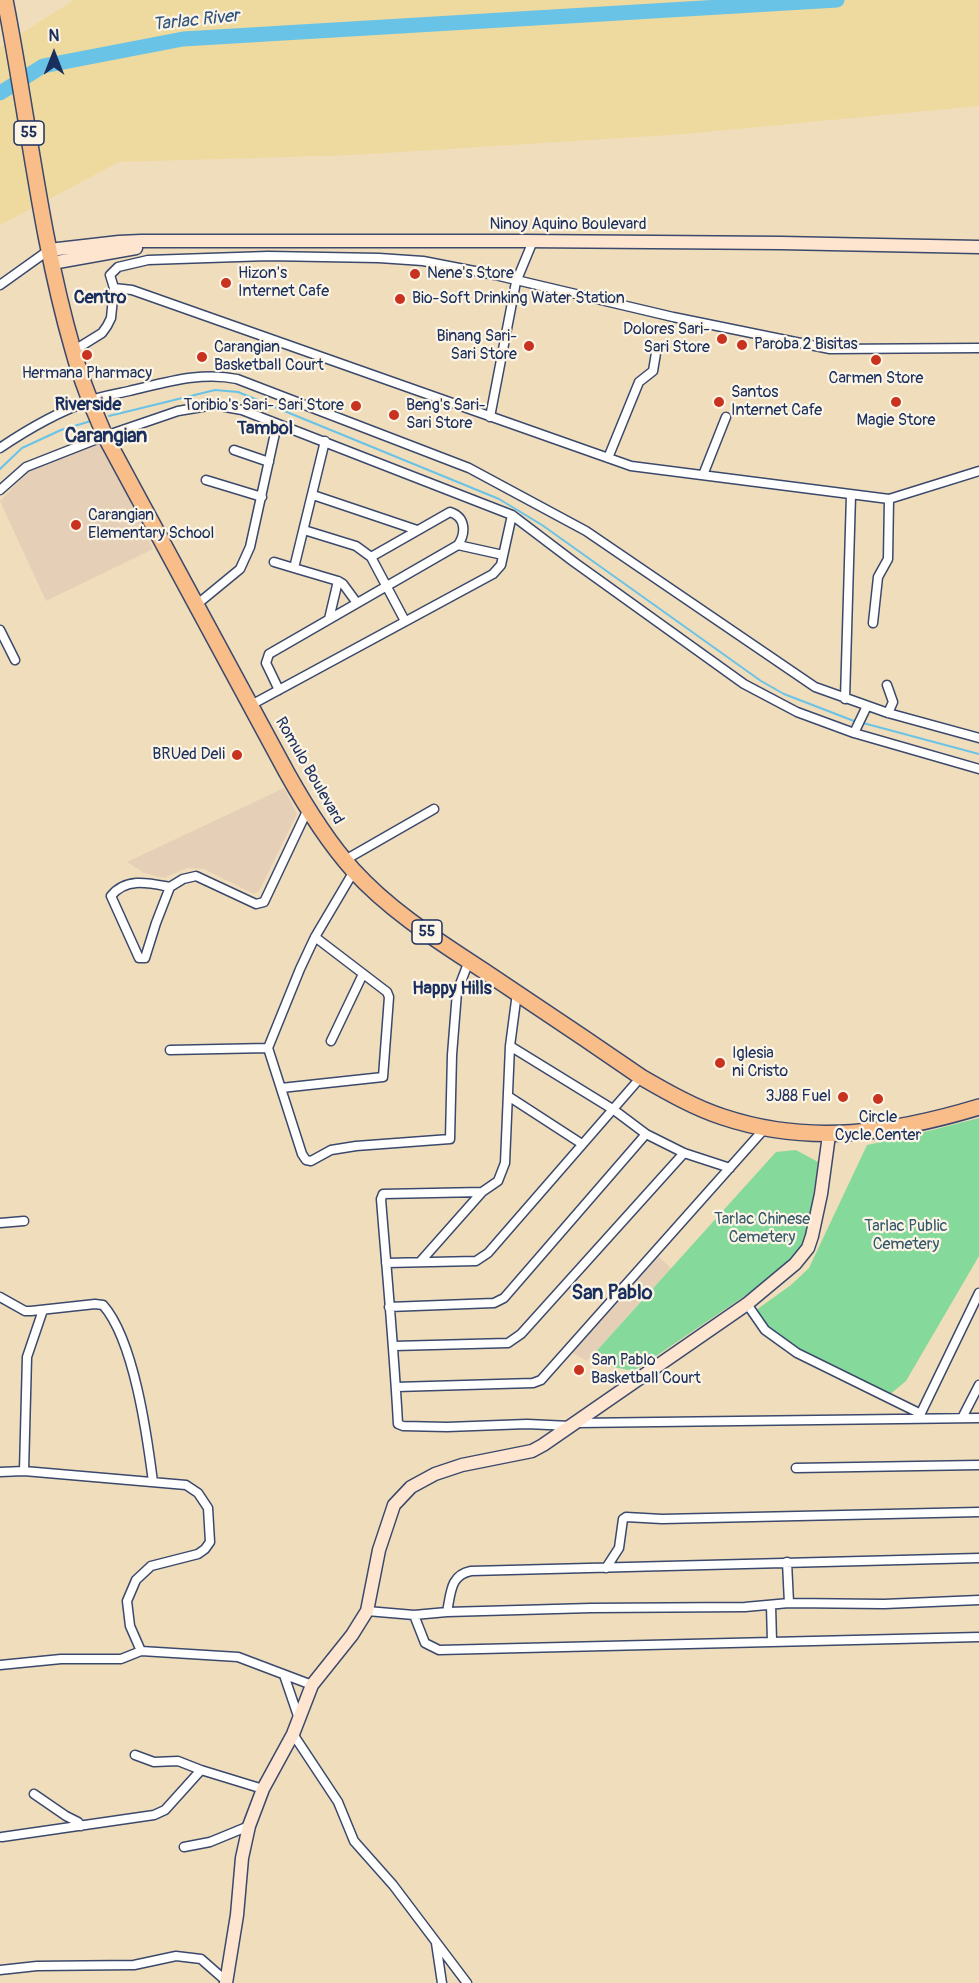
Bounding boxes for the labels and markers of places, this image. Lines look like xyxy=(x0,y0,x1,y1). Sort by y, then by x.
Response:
place label: Hizon's Internet Cafe xyxy=(238,264,329,302)
place label: Nene's Store xyxy=(427,264,514,284)
marker: Nene's Store xyxy=(408,267,422,281)
marker: Hizon's Internet Cafe xyxy=(219,276,233,290)
place label: Bio-Soft Drinking Water Station xyxy=(412,289,625,309)
marker: Bio-Soft Drinking Water Station xyxy=(393,292,407,306)
place label: Dolores Sari- Sari Store xyxy=(623,320,710,358)
place label: Binang Sari- Sari Store xyxy=(437,327,517,365)
marker: Dolores Sari- Sari Store xyxy=(715,332,729,346)
place label: Paroba 2 Bisitas xyxy=(754,335,858,355)
place label: Carangian Basketball Court xyxy=(214,338,324,376)
marker: Paroba 2 Bisitas xyxy=(735,338,749,352)
marker: Binang Sari- Sari Store xyxy=(522,339,536,353)
marker: Hermana Pharmacy xyxy=(80,348,94,362)
marker: Carangian Basketball Court xyxy=(195,350,209,364)
marker: Carmen Store xyxy=(869,353,883,367)
place label: Hermana Pharmacy xyxy=(22,364,152,384)
place label: Carmen Store xyxy=(829,369,923,389)
place label: Santos Internet Cafe xyxy=(731,383,822,421)
marker: Santos Internet Cafe xyxy=(712,395,726,409)
marker: Magie Store xyxy=(889,395,903,409)
place label: Toribio's Sari- Sari Store xyxy=(184,396,344,416)
place label: Beng's Sari- Sari Store xyxy=(406,396,486,434)
marker: Toribio's Sari- Sari Store xyxy=(349,399,363,413)
marker: Beng's Sari- Sari Store xyxy=(387,408,401,422)
place label: Magie Store xyxy=(857,411,935,431)
place label: Carangian Elementary School xyxy=(88,506,214,544)
marker: Carangian Elementary School xyxy=(69,518,83,532)
place label: BRUed Deli xyxy=(152,745,225,765)
marker: BRUed Deli xyxy=(230,748,244,762)
place label: Iglesia ni Cristo xyxy=(732,1044,788,1082)
marker: Iglesia ni Cristo xyxy=(713,1056,727,1070)
place label: 3J88 Fuel xyxy=(765,1087,831,1107)
marker: 3J88 Fuel xyxy=(836,1090,850,1104)
marker: Circle Cycle Center xyxy=(871,1092,885,1106)
place label: Circle Cycle Center xyxy=(835,1108,921,1146)
place label: San Pablo Basketball Court xyxy=(591,1351,701,1389)
marker: San Pablo Basketball Court xyxy=(572,1363,586,1377)

